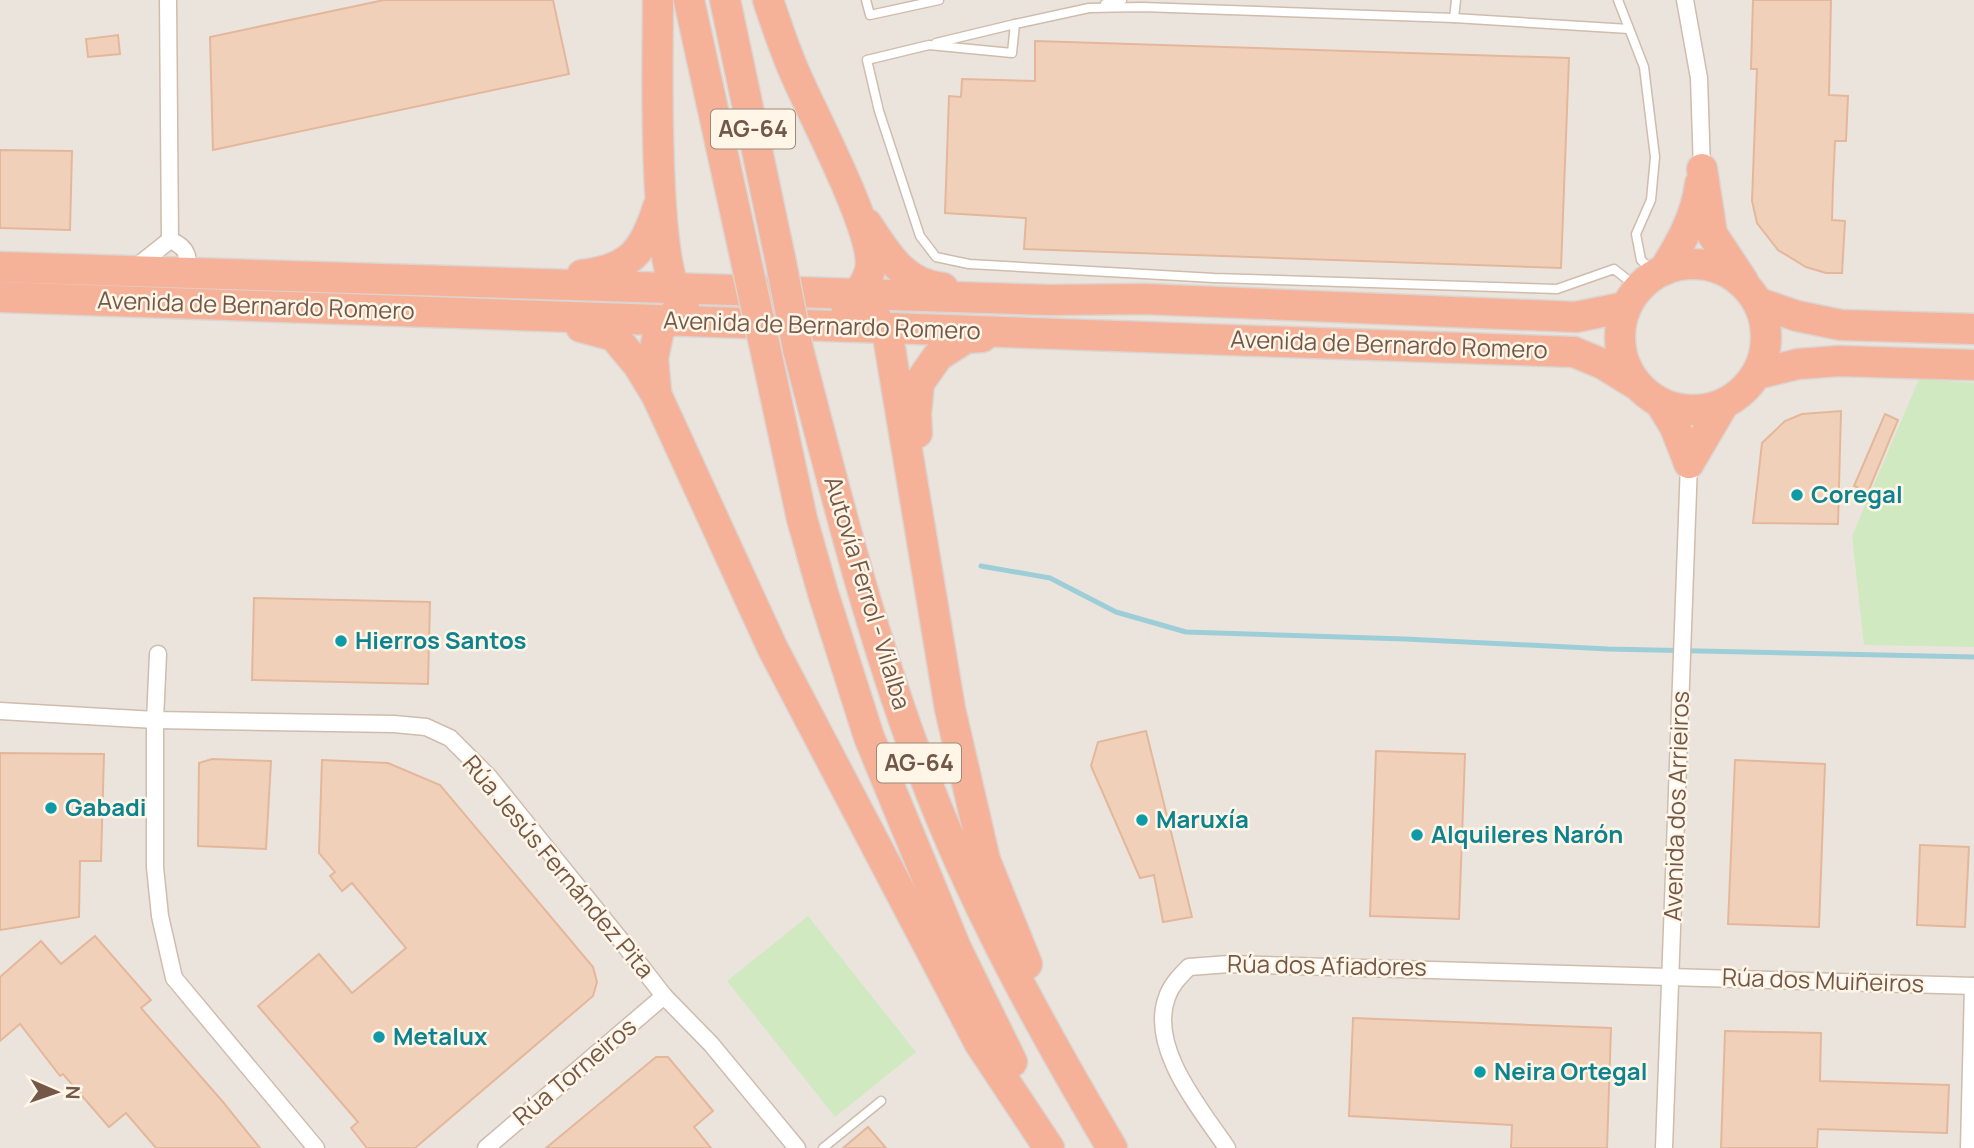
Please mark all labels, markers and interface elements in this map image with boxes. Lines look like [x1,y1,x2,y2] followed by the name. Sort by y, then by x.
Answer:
[711,110,795,148] road number: AG-64
[97,282,415,327] street label: Avenida de Bernardo Romero
[663,302,981,347] street label: Avenida de Bernardo Romero
[1230,321,1548,366] street label: Avenida de Bernardo Romero
[817,472,920,713] street label: Autovía Ferrol - Vilalba
[1811,477,1903,510] place label: Coregal
[1789,487,1805,503] marker: Coregal
[355,623,527,656] place label: Hierros Santos
[333,633,349,649] marker: Hierros Santos
[1655,690,1696,922] street label: Avenida dos Arrieiros
[877,744,961,782] road number: AG-64
[456,747,662,985] street label: Rúa Jesús Fernández Pita
[65,790,147,823] place label: Gabadi
[43,800,59,816] marker: Gabadi
[1156,802,1249,835] place label: Maruxía
[1134,812,1150,828] marker: Maruxía
[1431,817,1623,850] place label: Alquileres Narón
[1409,827,1425,843] marker: Alquileres Narón
[1227,946,1427,983] street label: Rúa dos Afiadores
[1721,959,1925,1000] street label: Rúa dos Muiñeiros
[505,1009,643,1132] street label: Rúa Torneiros
[393,1019,488,1052] place label: Metalux
[371,1029,387,1045] marker: Metalux
[1494,1054,1647,1087] place label: Neira Ortegal
[21,1057,91,1127] north arrow
[1472,1064,1488,1080] marker: Neira Ortegal
[60,1085,86,1100] text: N

